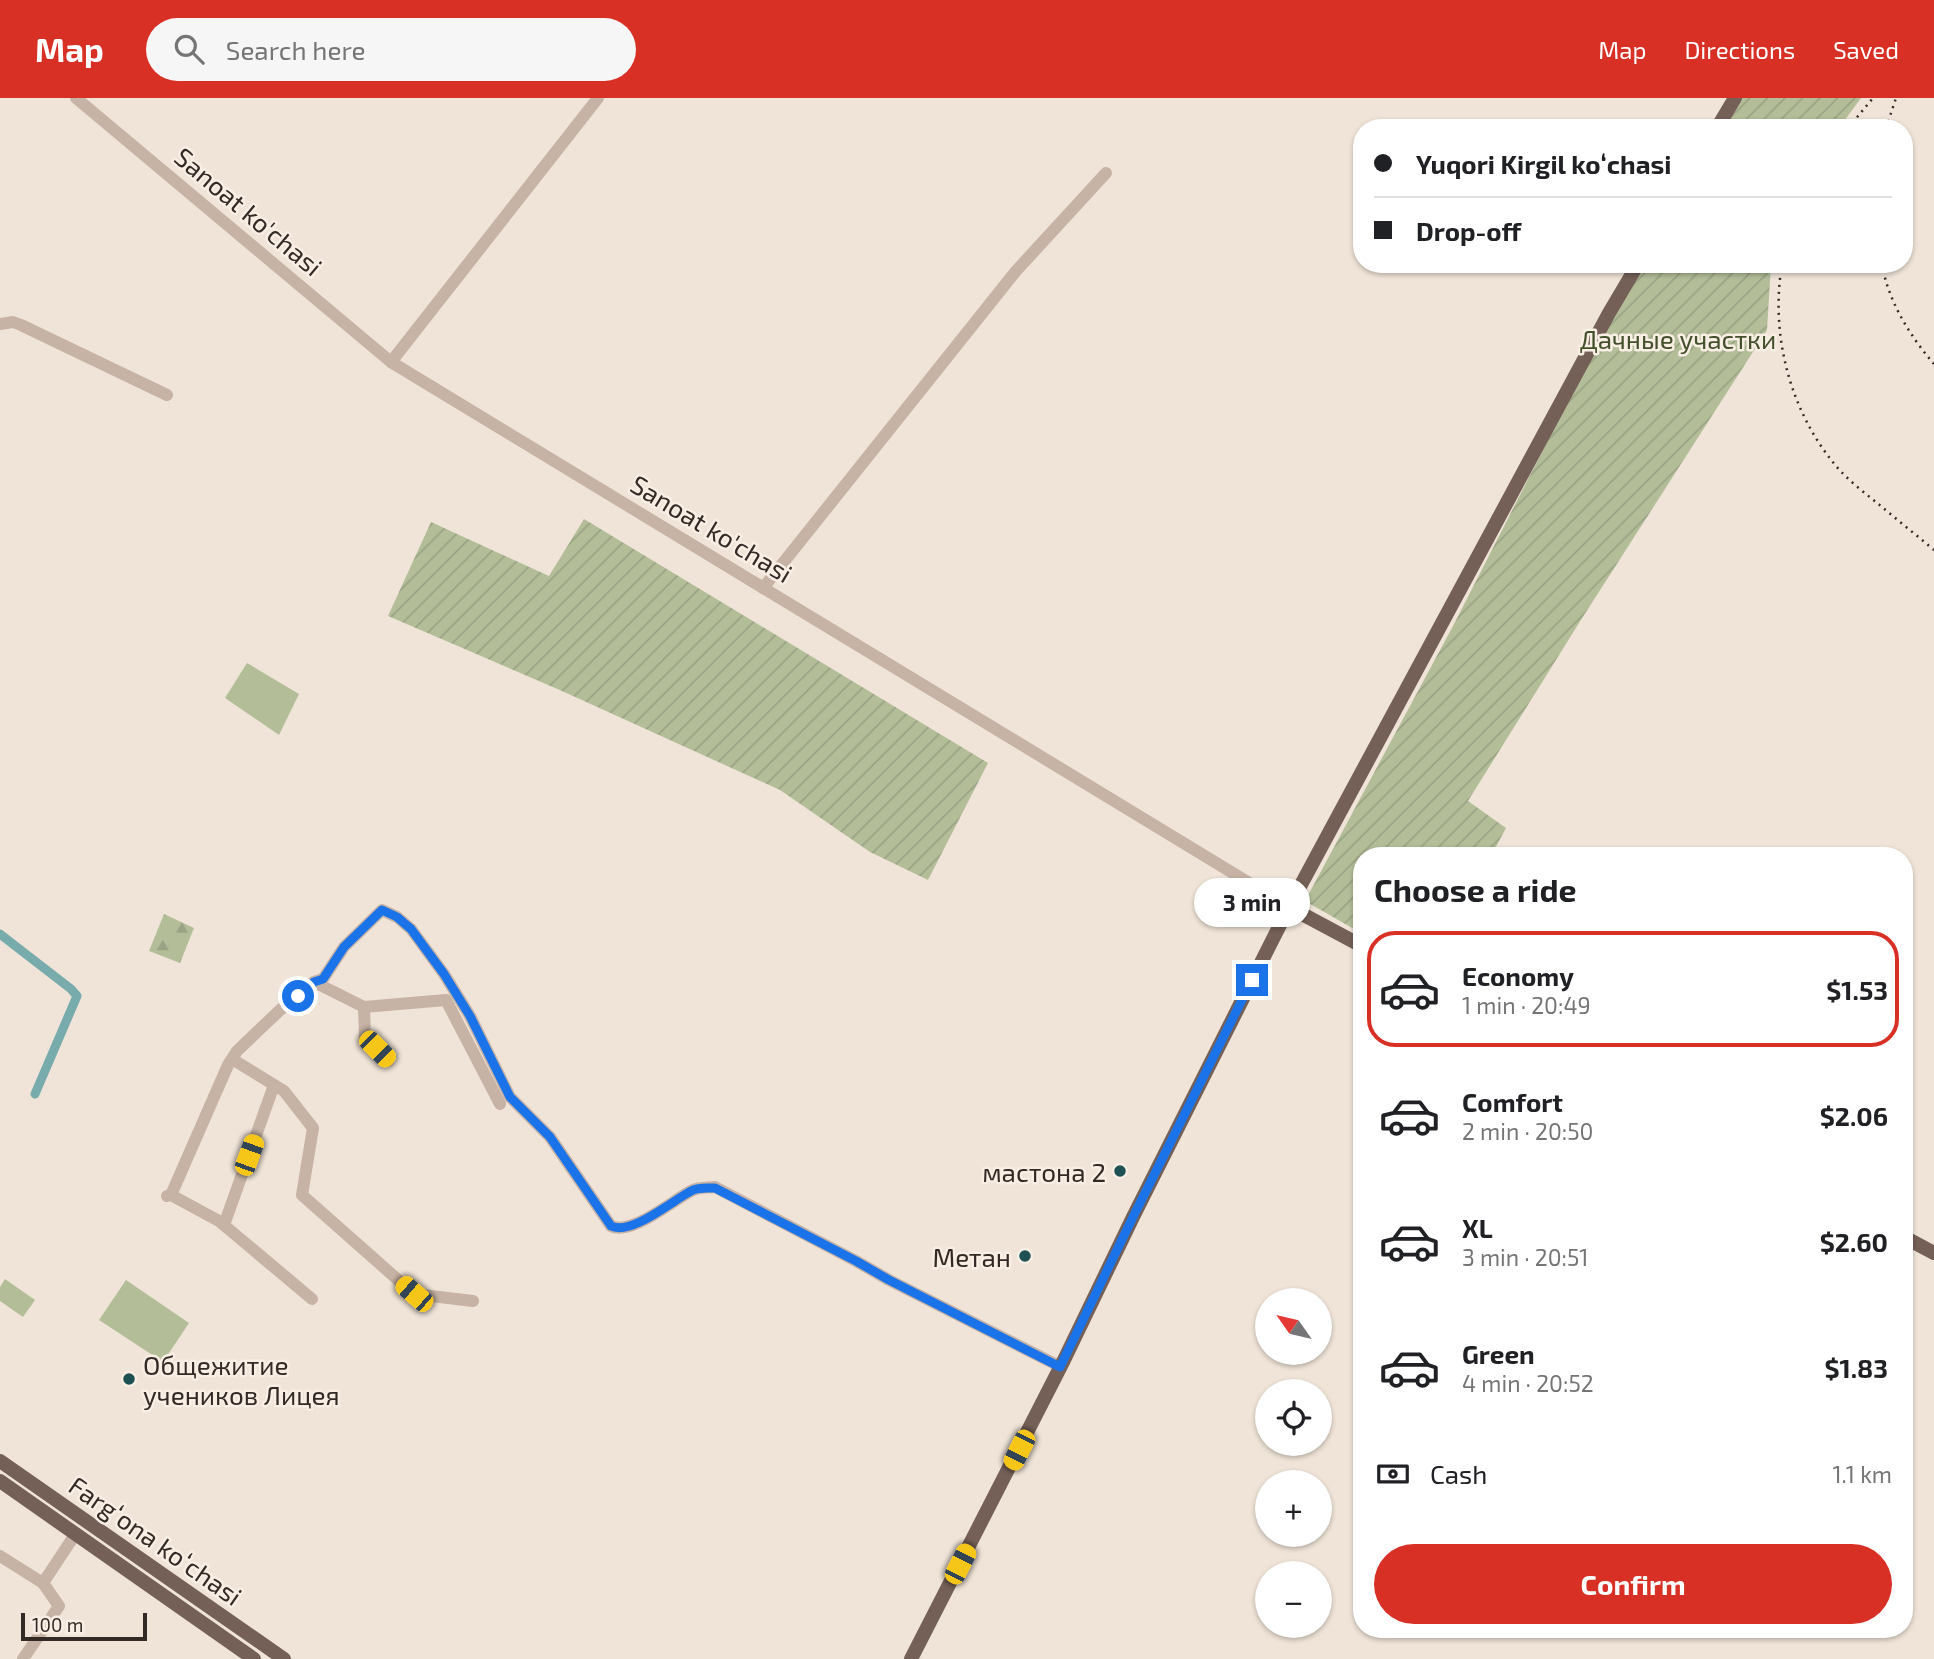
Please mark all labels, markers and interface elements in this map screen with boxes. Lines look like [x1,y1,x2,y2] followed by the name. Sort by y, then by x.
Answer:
[146,18,636,81] search box
[35,29,104,69] text: Map
[170,30,208,68] icon: search
[226,34,365,65] text: Search here
[1598,35,1646,64] text: Map
[1684,35,1795,64] text: Directions
[1833,35,1899,64] text: Saved
[169,140,329,282] street label: Sanoat ko'chasi
[1416,148,1671,179] text: Yuqori Kirgil koʻchasi
[1416,215,1521,246] text: Drop-off
[1580,323,1776,355] park label: Дачные участки
[626,468,798,588] street label: Sanoat ko'chasi
[1374,870,1577,908] text: Choose a ride
[1194,878,1310,928] callout: 3 min
[1223,888,1281,916] text: 3 min
[1378,958,1441,1021] icon: car
[1462,960,1574,991] text: Economy
[1236,964,1268,996] route end
[1826,974,1888,1005] text: $1.53
[282,980,314,1012] route start
[1462,991,1591,1019] text: 1 min · 20:49
[355,1027,400,1071] car
[1378,1084,1441,1147] icon: car
[1462,1086,1563,1117] text: Comfort
[1820,1100,1888,1131] text: $2.06
[1462,1117,1593,1145] text: 2 min · 20:50
[232,1132,267,1178] car
[982,1156,1106,1187] place label: мастона 2
[1112,1163,1128,1179] marker: мастона 2
[1378,1210,1441,1273] icon: car
[1462,1212,1493,1243] text: XL
[1820,1226,1888,1257] text: $2.60
[932,1241,1011,1272] place label: Метан
[1462,1243,1589,1271] text: 3 min · 20:51
[1017,1248,1033,1264] marker: Метан
[392,1272,437,1316] car
[1255,1288,1332,1365] north arrow
[1255,1288,1332,1638] map controls
[1378,1336,1441,1399] icon: car
[1462,1338,1535,1369] text: Green
[143,1349,340,1411] place label: Общежитие учеников Лицея
[1824,1352,1888,1383] text: $1.83
[1462,1369,1594,1397] text: 4 min · 20:52
[121,1371,137,1387] marker: Общежитие учеников Лицея
[1255,1379,1332,1456] button: locate
[1001,1427,1038,1473] car
[1374,1455,1412,1493] icon: cash
[1430,1458,1487,1489] text: Cash
[1832,1460,1892,1488] text: 1.1 km
[64,1469,248,1611] street label: Fargʻona koʻchasi
[1255,1470,1332,1547] button: +
[942,1541,979,1587] car
[1374,1544,1892,1624] button: Confirm
[1255,1561,1332,1638] button: −
[21,1610,147,1642] scale bar
[32,1613,83,1636] text: 100 m

